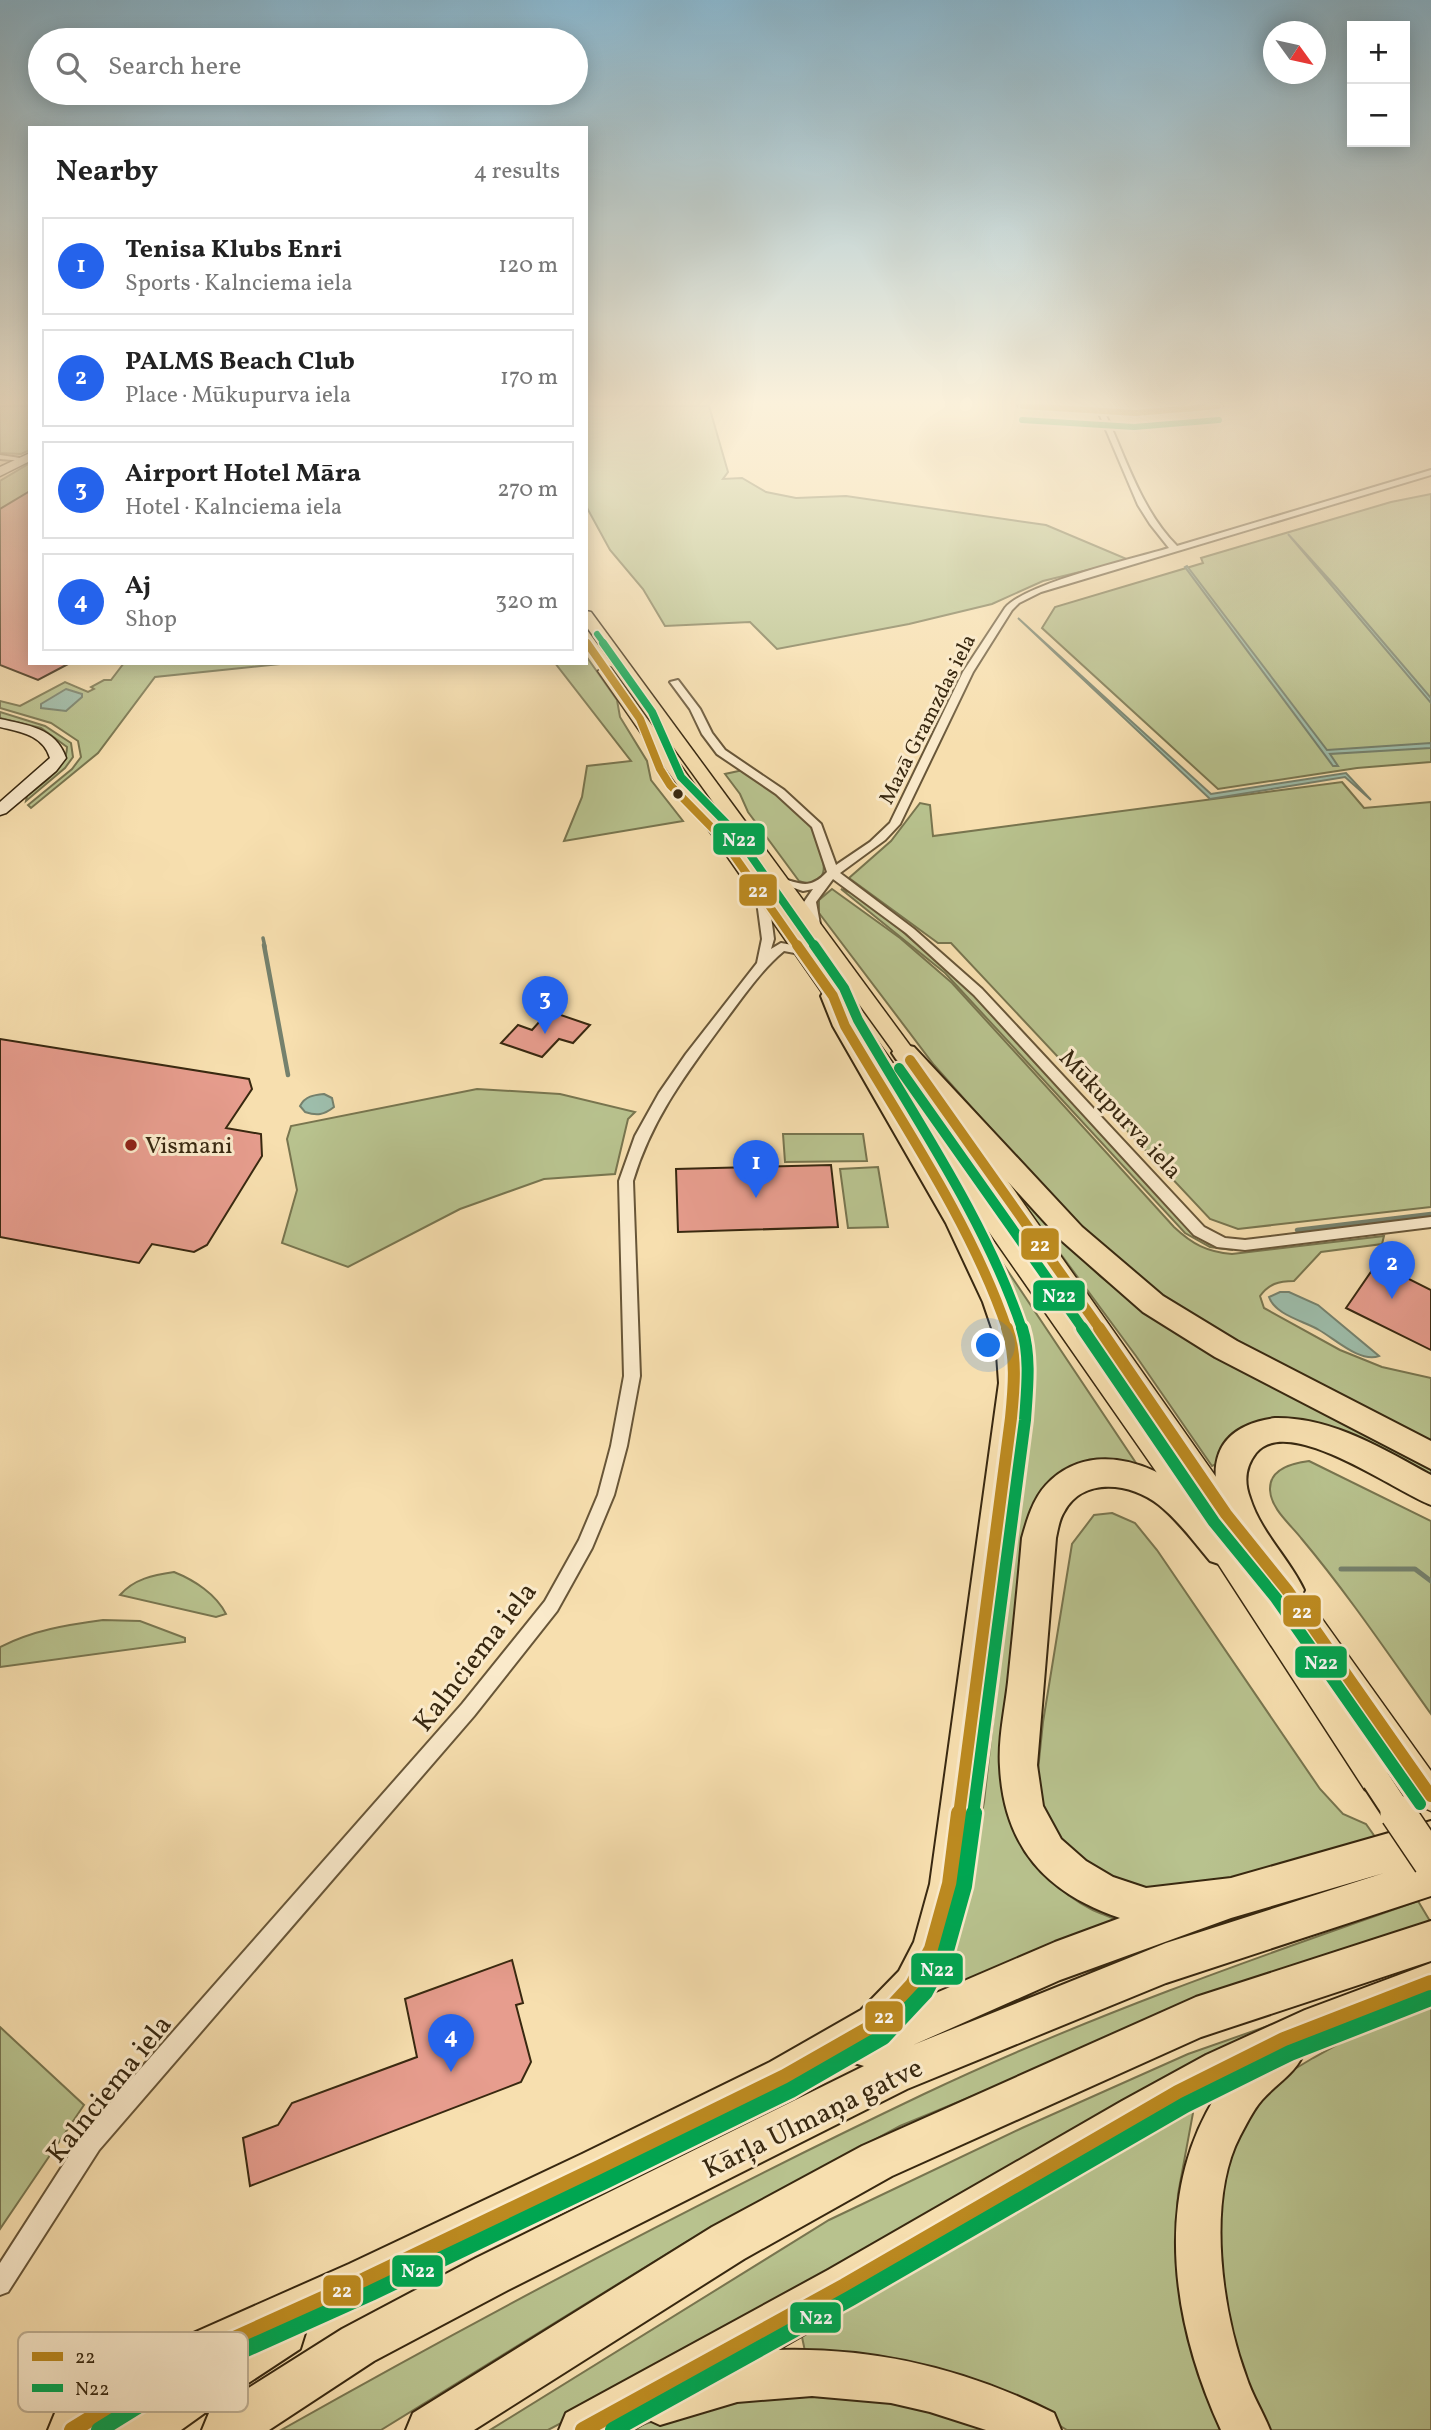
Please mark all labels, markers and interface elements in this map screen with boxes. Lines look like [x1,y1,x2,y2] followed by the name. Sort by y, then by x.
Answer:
[1263,21,1326,84] north arrow
[1347,21,1410,147] map controls
[1347,21,1410,84] button: +
[28,28,588,105] search box
[52,48,90,86] icon: search
[108,49,241,85] text: Search here
[1347,84,1410,147] button: −
[56,151,158,193] text: Nearby
[474,156,560,188] text: 4 results
[125,232,342,268] text: Tenisa Klubs Enri
[76,250,86,282] text: 1
[498,250,558,282] text: 120 m
[125,268,353,300] text: Sports · Kalnciema iela
[125,344,355,380] text: PALMS Beach Club
[75,362,87,394] text: 2
[500,362,558,394] text: 170 m
[125,380,351,412] text: Place · Mūkupurva iela
[125,456,361,492] text: Airport Hotel Māra
[75,474,87,506] text: 3
[497,474,558,506] text: 270 m
[125,492,342,524] text: Hotel · Kalnciema iela
[125,568,151,604] text: Aj
[74,586,88,618] text: 4
[495,586,558,618] text: 320 m
[125,604,177,636] text: Shop
[873,630,984,810] street label: Mazā Gramzdas iela
[671,787,685,801] unlabelled marker
[712,822,766,856] line badge: N22
[722,828,756,854] text: N22
[738,873,778,907] line badge: 22
[748,879,768,905] text: 22
[522,976,568,1034] pin: 3
[1050,1043,1189,1188] street label: Mūkupurva iela
[145,1130,233,1164] place label: Vismani
[123,1137,139,1153] marker: Vismani
[733,1140,779,1198] pin: 1
[1020,1227,1060,1261] line badge: 22
[1030,1233,1050,1259] text: 22
[1369,1241,1415,1299] pin: 2
[1032,1279,1086,1312] line badge: N22
[1042,1284,1076,1310] text: N22
[971,1328,1005,1362] your location
[405,1574,547,1741] street label: Kalnciema iela
[1282,1594,1322,1628] line badge: 22
[1292,1600,1312,1626] text: 22
[1294,1645,1348,1679] line badge: N22
[1304,1651,1338,1677] text: N22
[910,1952,964,1986] line badge: N22
[920,1958,954,1984] text: N22
[864,2000,904,2033] line badge: 22
[874,2005,894,2031] text: 22
[38,2007,182,2172] street label: Kalnciema iela
[428,2014,474,2072] pin: 4
[697,2049,930,2189] street label: Kārļa Ulmaņa gatve
[391,2254,444,2288] line badge: N22
[401,2259,435,2285] text: N22
[322,2274,362,2307] line badge: 22
[332,2279,352,2305] text: 22
[789,2301,842,2334] line badge: N22
[799,2306,833,2332] text: N22
[18,2332,248,2412] legend
[75,2345,95,2371] text: 22
[75,2377,110,2403] text: N22

